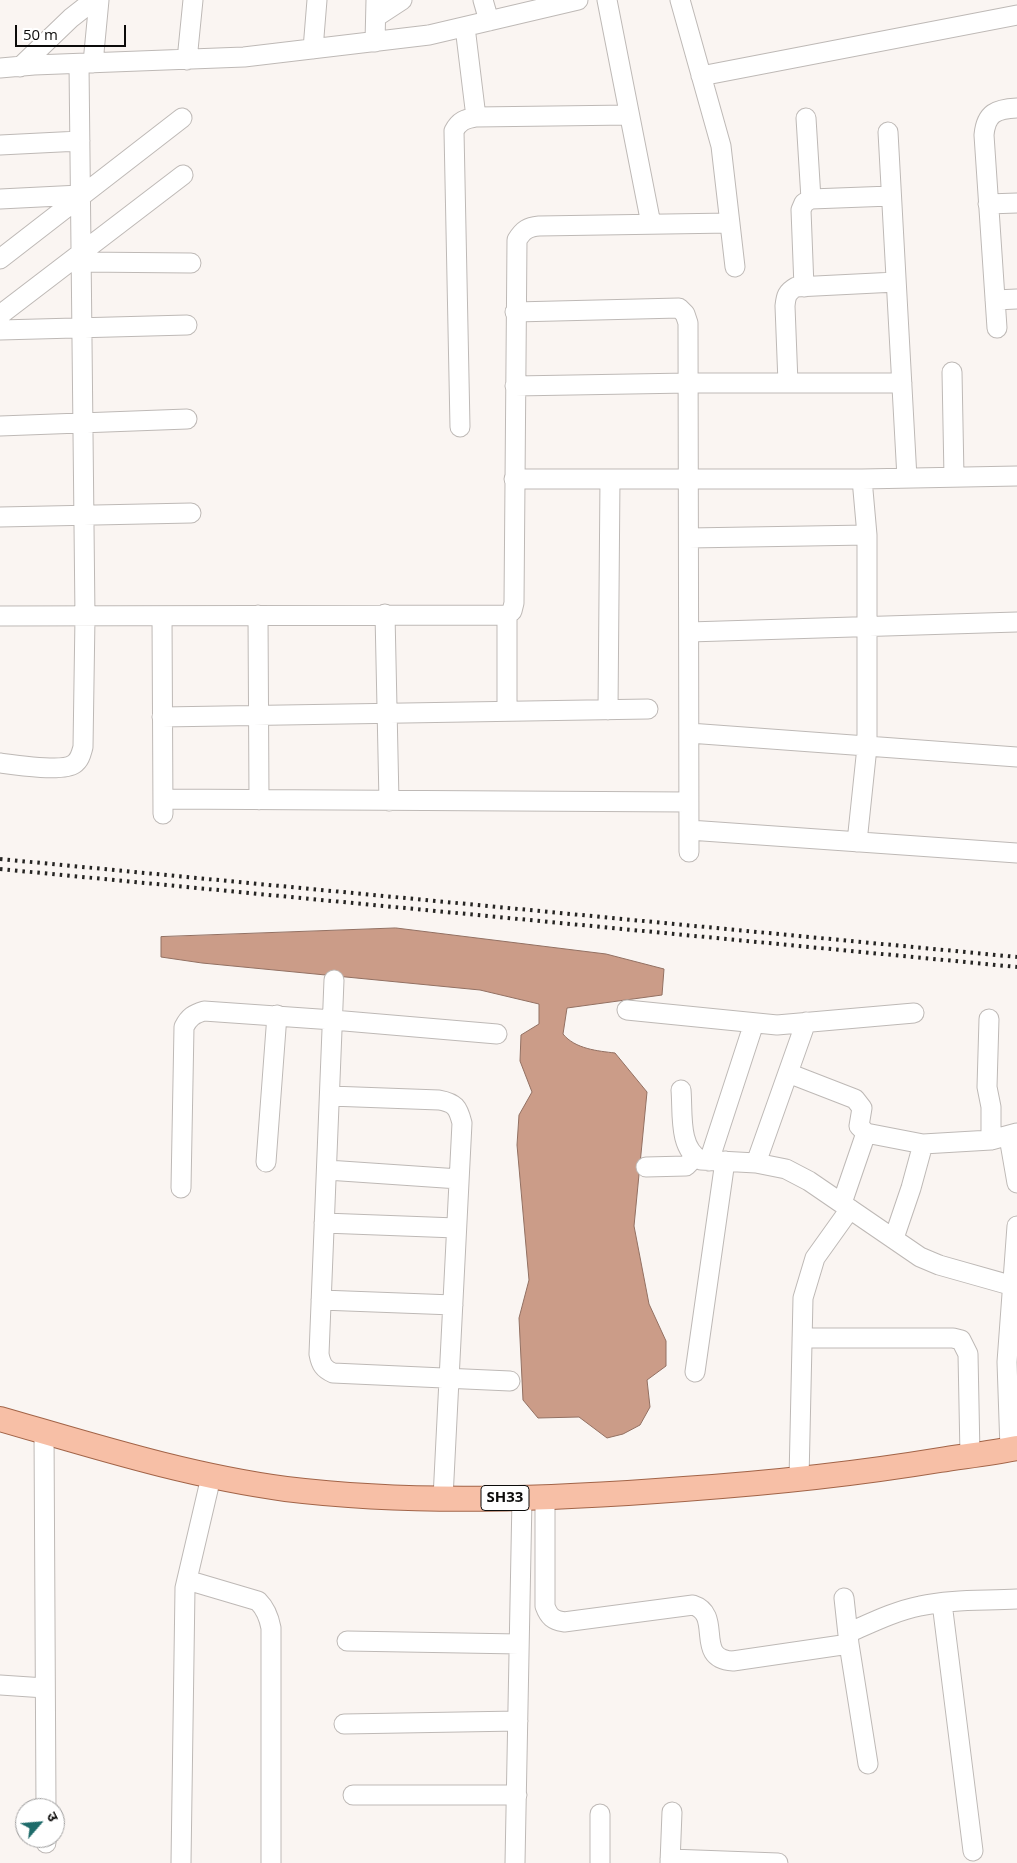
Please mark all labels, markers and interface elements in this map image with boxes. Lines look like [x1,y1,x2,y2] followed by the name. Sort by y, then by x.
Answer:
[18,15,129,47] scale bar
[23,24,58,44] text: 50 m
[481,1486,529,1510] road number: SH33
[15,1798,65,1848] north arrow
[43,1808,63,1824] text: उ

